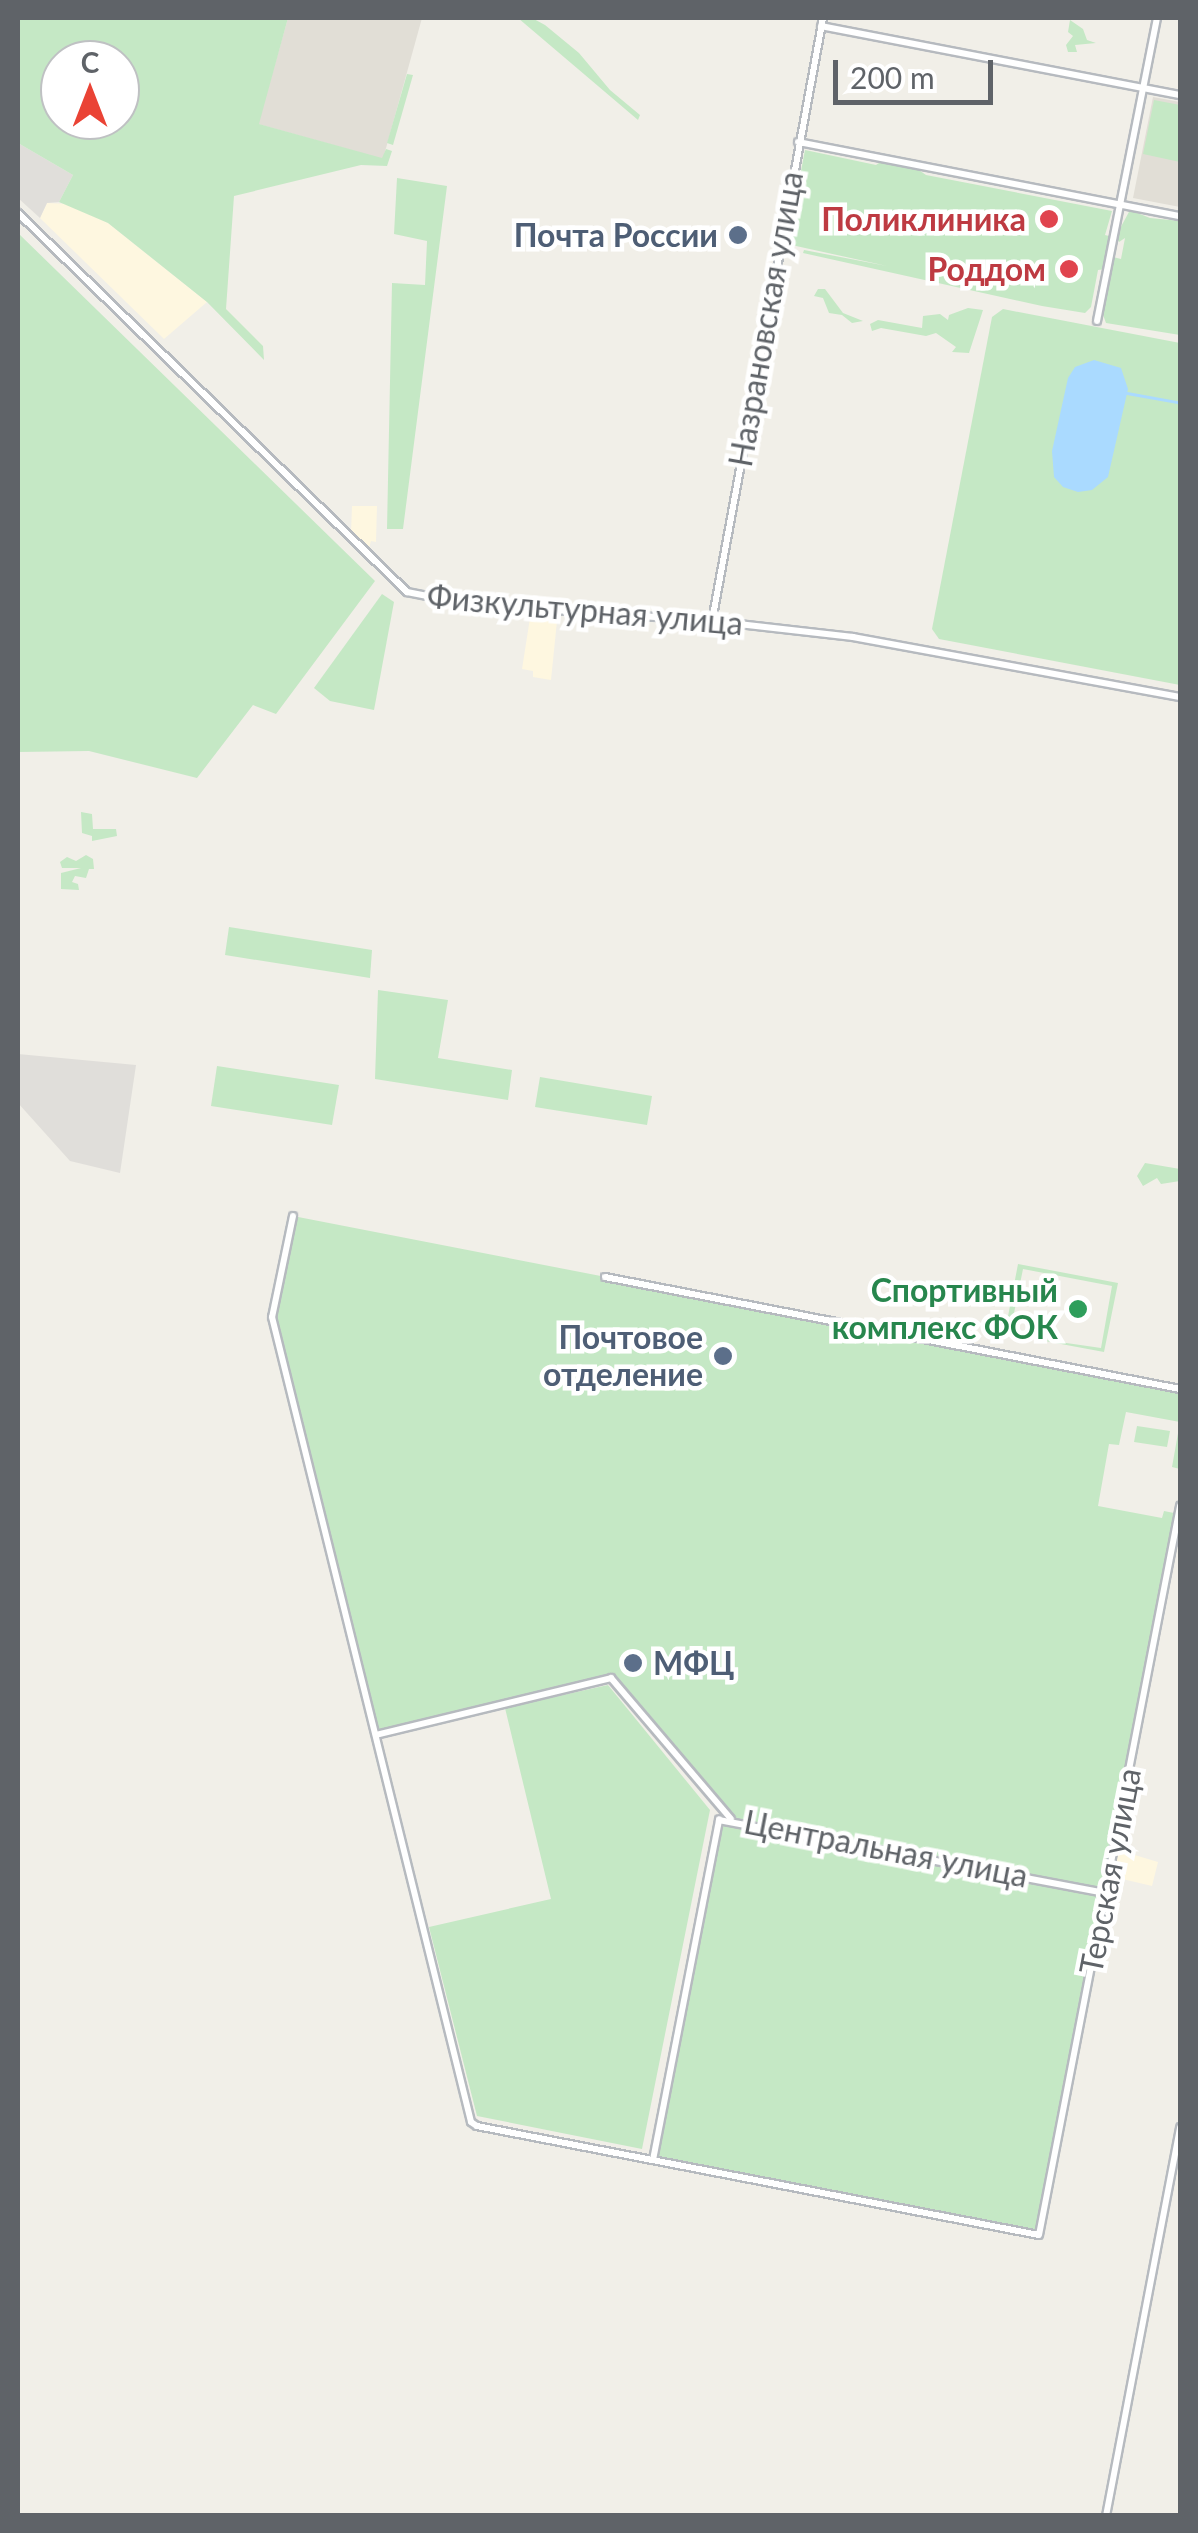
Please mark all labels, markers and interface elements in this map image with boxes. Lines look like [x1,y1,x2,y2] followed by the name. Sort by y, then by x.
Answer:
[40,40,140,140] north arrow
[838,40,998,102] scale bar
[81,45,99,79] text: С
[850,59,935,95] text: 200 m
[721,168,811,470] street label: Назрановская улица
[821,200,1026,238] place label: Поликлиника
[1036,206,1062,232] marker: Поликлиника
[514,216,718,254] place label: Почта России
[727,224,749,246] marker: Почта России
[927,250,1046,288] place label: Роддом
[1056,256,1082,282] marker: Роддом
[425,577,745,643] street label: Физкультурная улица
[832,1272,1058,1347] place label: Спортивный комплекс ФОК
[1067,1298,1089,1320] marker: Спортивный комплекс ФОК
[543,1319,703,1394] place label: Почтовое отделение
[712,1345,734,1367] marker: Почтовое отделение
[653,1644,734,1682] place label: МФЦ
[622,1652,644,1674] marker: МФЦ
[1071,1765,1149,1977] street label: Терская улица
[741,1803,1031,1895] street label: Центральная улица

